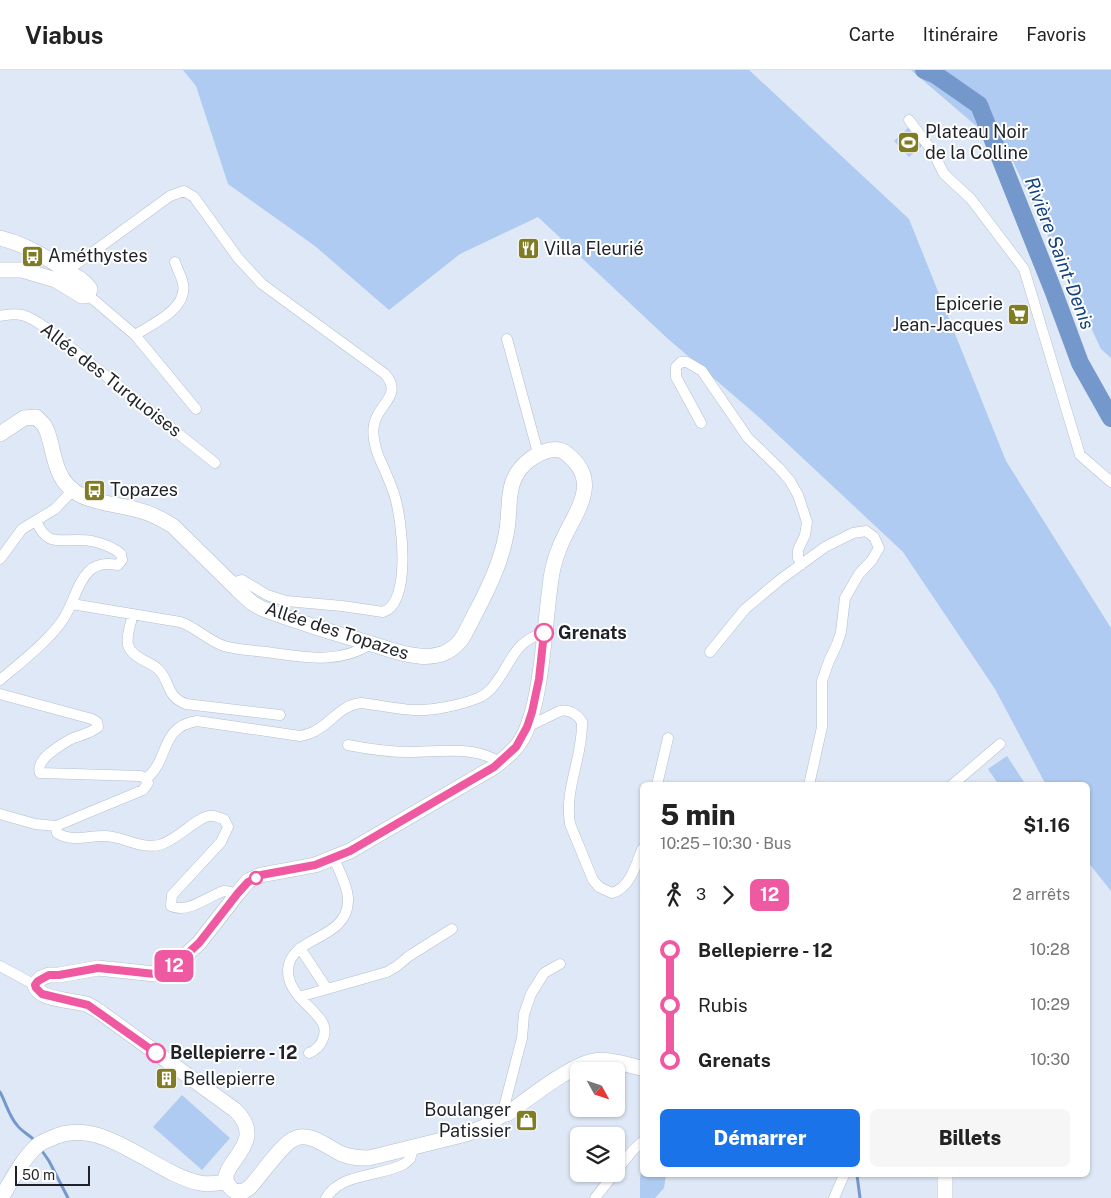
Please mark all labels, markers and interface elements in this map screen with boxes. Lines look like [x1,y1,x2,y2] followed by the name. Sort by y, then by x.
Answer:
[25,21,103,49] text: Viabus
[849,24,895,45] text: Carte
[923,24,998,45] text: Itinéraire
[1026,24,1086,45] text: Favoris
[925,121,1028,163] place label: Plateau Noir de la Colline
[897,130,921,154] sports icon: Plateau Noir de la Colline
[1021,174,1099,332] water label: Rivière Saint-Denis
[516,237,540,261] restaurant icon: Villa Fleurié
[544,238,644,259] place label: Villa Fleurié
[20,244,44,268] bus stop icon: Améthystes
[48,245,148,266] place label: Améthystes
[892,293,1003,335] place label: Epicerie Jean-Jacques
[1007,302,1031,326] supermarket icon: Epicerie Jean-Jacques
[37,318,186,441] street label: Allée des Turquoises
[82,478,106,502] bus stop icon: Topazes
[110,479,178,500] place label: Topazes
[263,597,412,664] street label: Allée des Topazes
[558,622,627,643] place label: Grenats
[534,623,554,643] marker: Grenats
[660,798,735,831] text: 5 min
[1023,814,1070,836] text: $1.16
[660,834,791,853] text: 10:25 – 10:30 · Bus
[249,871,263,885] unlabelled marker
[660,881,688,909] icon: walk
[714,881,742,909] icon: forward
[760,884,779,905] text: 12
[696,885,706,904] text: 3
[1012,885,1070,904] text: 2 arrêts
[698,939,833,961] text: Bellepierre - 12
[1030,940,1070,959] text: 10:28
[152,950,196,982] line badge: 12
[164,955,184,976] text: 12
[698,994,748,1016] text: Rubis
[1030,995,1070,1014] text: 10:29
[170,1042,297,1063] place label: Bellepierre - 12
[146,1043,166,1063] marker: Bellepierre - 12
[698,1049,771,1071] text: Grenats
[1030,1050,1070,1069] text: 10:30
[570,1062,625,1118] north arrow
[570,1062,625,1182] map controls
[155,1067,179,1091] building icon: Bellepierre
[183,1068,275,1089] place label: Bellepierre
[424,1099,511,1141] place label: Boulanger Patissier
[515,1108,539,1132] shop icon: Boulanger Patissier
[660,1109,860,1167] button: Démarrer
[870,1109,1070,1167] button: Billets
[570,1127,625,1182] button: layers
[15,1163,90,1186] scale bar
[22,1167,55,1183] text: 50 m

